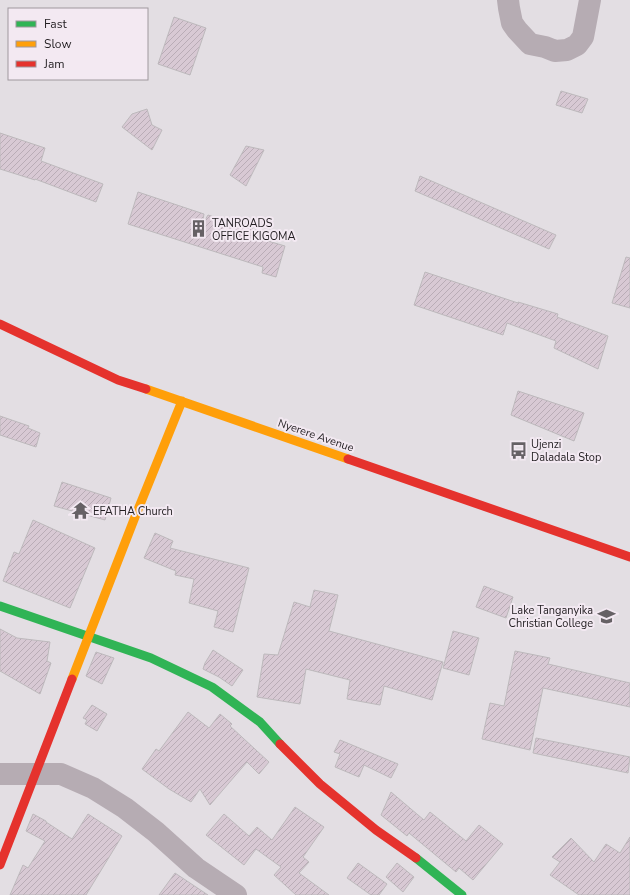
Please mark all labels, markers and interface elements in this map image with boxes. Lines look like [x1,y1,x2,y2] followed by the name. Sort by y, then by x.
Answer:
[8,8,148,80] legend
[44,16,67,32] text: Fast
[44,36,72,52] text: Slow
[43,56,65,72] text: Jam
[212,216,296,244] place label: TANROADS OFFICE KIGOMA
[189,219,209,239] building icon: TANROADS OFFICE KIGOMA
[276,415,356,456] street label: Nyerere Avenue
[531,437,601,465] place label: Ujenzi Daladala Stop
[508,440,528,460] bus stop icon: Ujenzi Daladala Stop
[70,501,90,521] temple icon: EFATHA Church
[93,504,173,519] place label: EFATHA Church
[509,603,593,631] place label: Lake Tanganyika Christian College
[596,606,616,626] school or university icon: Lake Tanganyika Christian College

